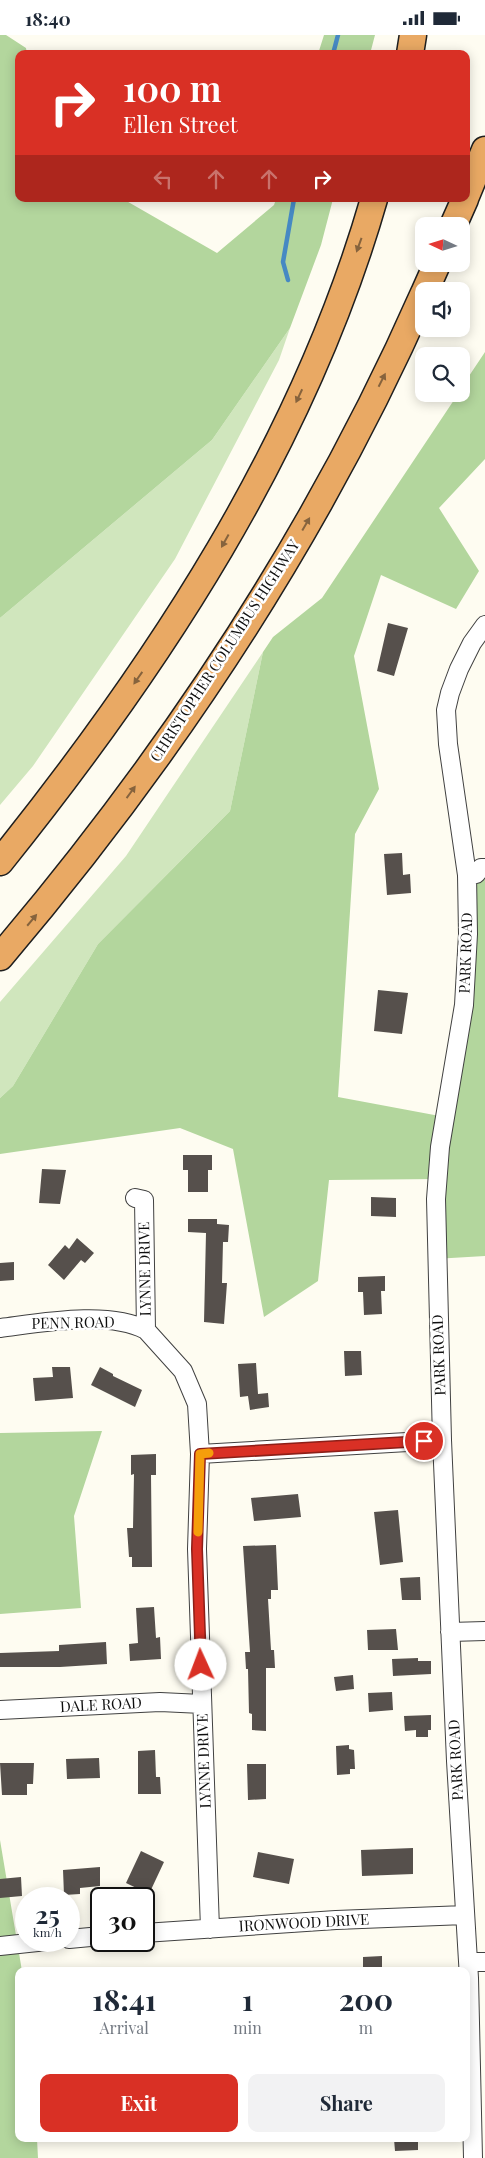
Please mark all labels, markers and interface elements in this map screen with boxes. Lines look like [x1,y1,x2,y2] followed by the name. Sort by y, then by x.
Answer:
[25,5,71,31] text: 18:40
[123,64,221,111] text: 100 m
[40,70,105,135] icon: right
[123,109,238,139] text: Ellen Street
[149,165,177,193] icon: left
[202,165,230,193] icon: ahead
[255,165,283,193] icon: ahead
[308,165,336,193] icon: right
[415,217,470,273] north arrow
[415,217,470,402] map controls
[355,238,363,253] one-way arrow
[415,282,470,337] button: sound
[415,347,470,402] button: search
[378,373,386,387] one-way arrow
[295,389,303,403] one-way arrow
[302,517,311,530] one-way arrow
[221,533,229,548] one-way arrow
[145,536,304,765] street label: CHRISTOPHER COLUMBUS HIGHWAY
[133,671,143,685] one-way arrow
[126,785,136,798] one-way arrow
[454,912,476,994] street label: PARK ROAD
[26,913,37,926] one-way arrow
[133,1221,155,1317] street label: LYNNE DRIVE
[31,1311,115,1333] street label: PENN ROAD
[427,1314,449,1396] street label: PARK ROAD
[403,1420,445,1462] pin
[410,1427,438,1455] icon: arrive
[174,1638,226,1690] position arrow
[59,1692,143,1716] street label: DALE ROAD
[191,1713,215,1809] street label: LYNNE DRIVE
[443,1719,467,1801] street label: PARK ROAD
[90,1887,155,1952] speed limit sign: 30
[35,1897,60,1930] text: 25
[238,1909,370,1935] street label: IRONWOOD DRIVE
[33,1924,62,1940] text: km/h
[92,1979,156,2019] text: 18:41
[242,1979,253,2019] text: 1
[339,1979,393,2019] text: 200
[99,2017,149,2038] text: Arrival
[233,2017,262,2038] text: min
[359,2017,373,2038] text: m
[40,2074,238,2132] button: Exit
[248,2074,445,2132] button: Share

